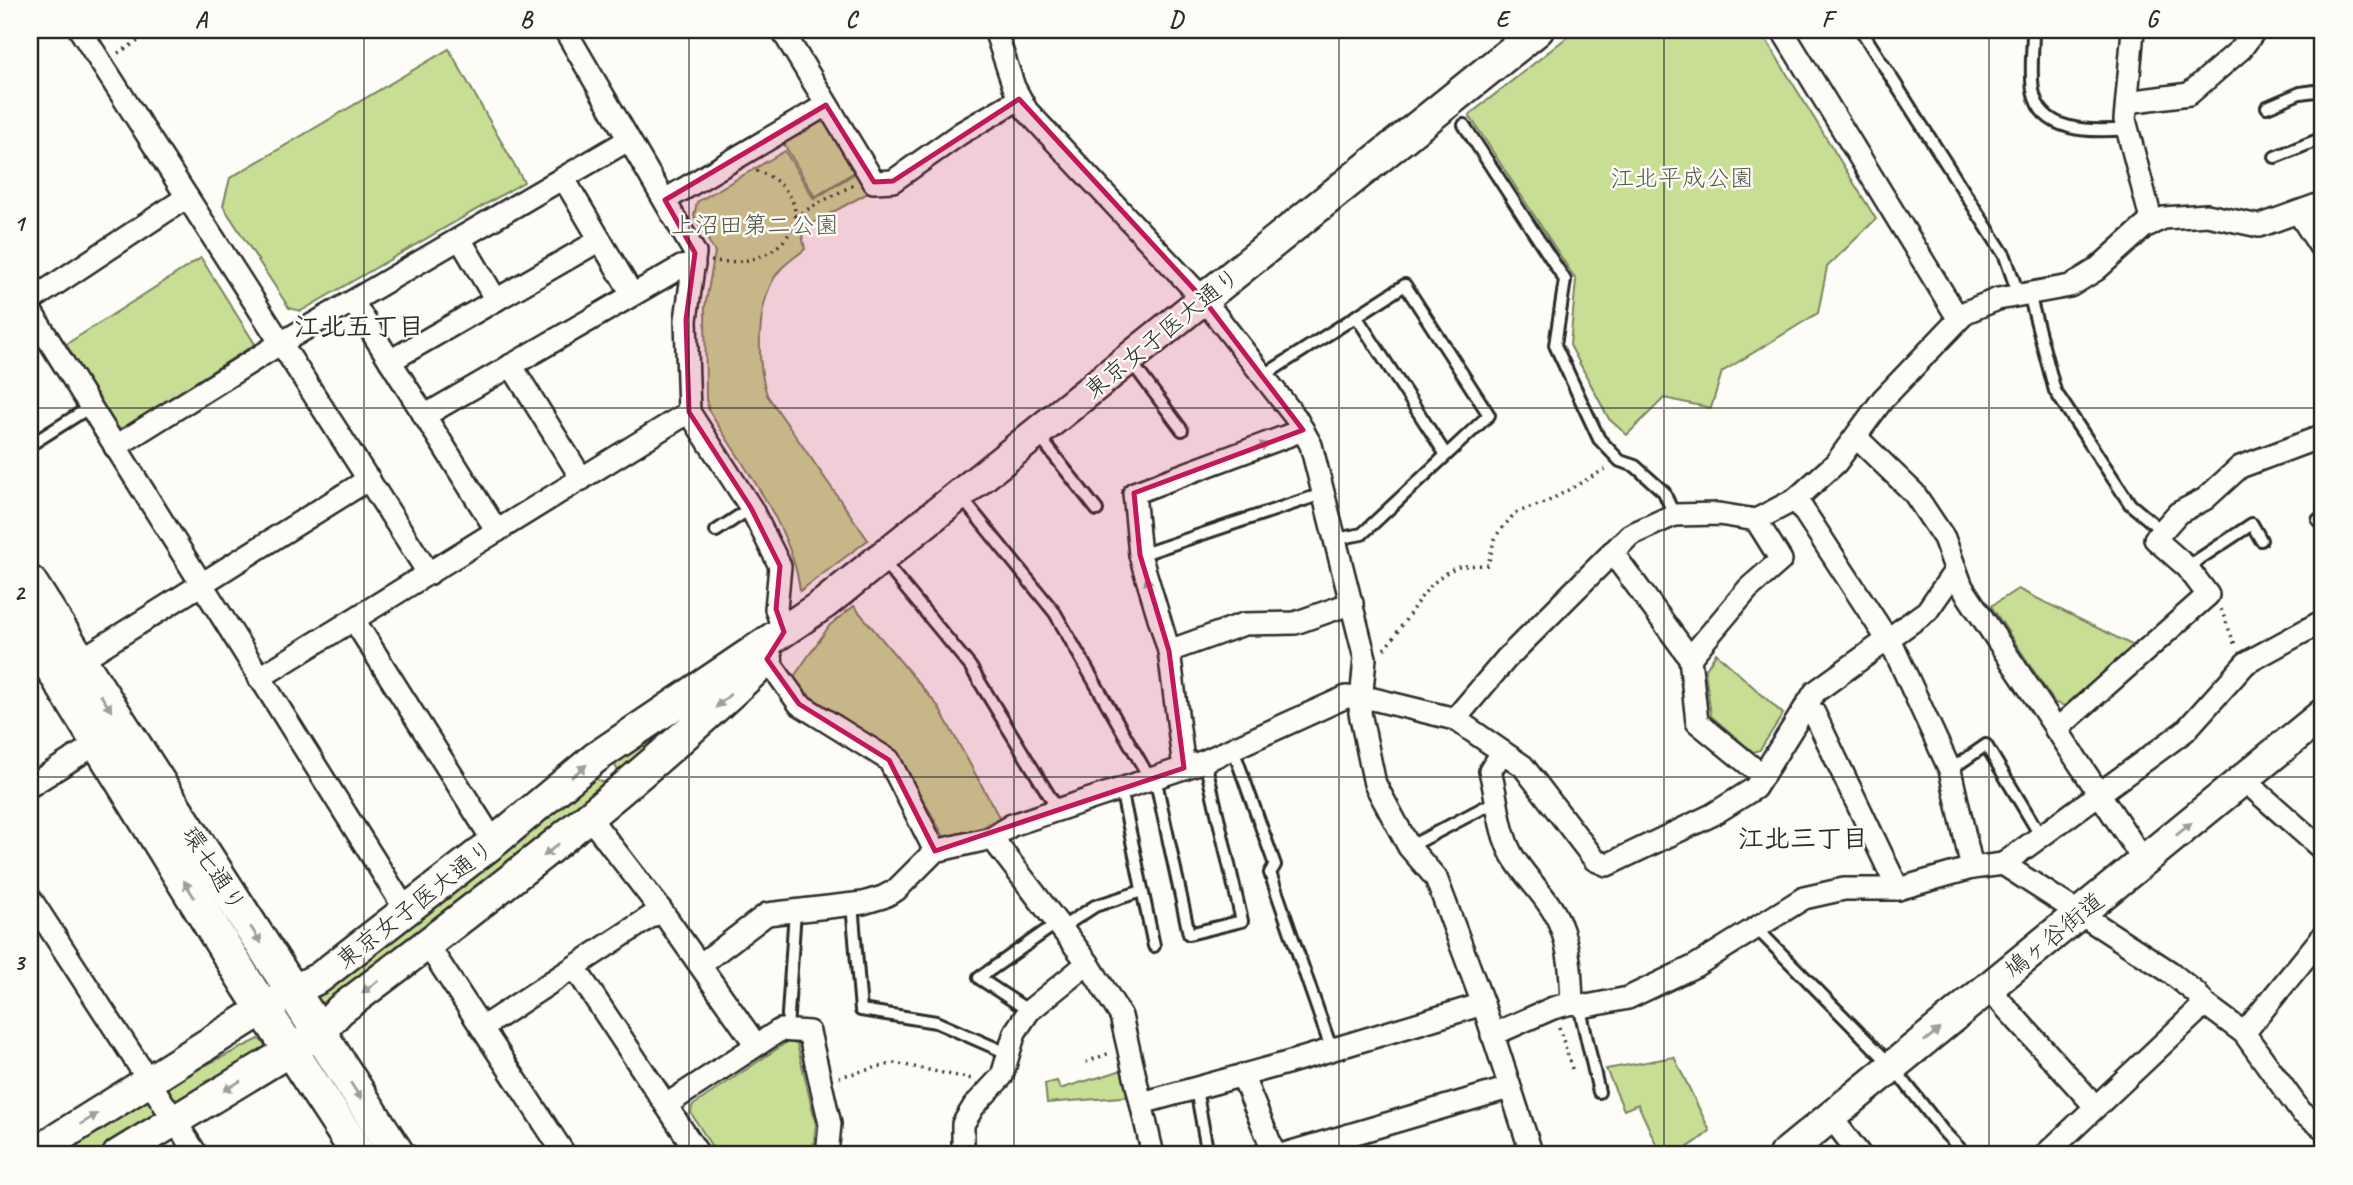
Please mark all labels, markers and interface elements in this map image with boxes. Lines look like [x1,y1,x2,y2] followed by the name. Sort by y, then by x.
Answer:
[195,5,209,34] text: A
[520,5,534,34] text: B
[846,5,860,34] text: C
[1169,5,1185,34] text: D
[1496,5,1512,34] text: E
[1822,5,1838,34] text: F
[2146,5,2161,34] text: G
[1610,163,1754,193] park label: 江北平成公園
[14,209,27,238] text: 1
[671,210,839,240] park label: 上沼田第二公園
[1078,261,1246,405] street label: 東京女子医大通り
[294,310,424,343] district label: 江北五丁目
[1248,441,1269,452] one-way arrow
[1144,575,1154,596] one-way arrow
[14,578,27,607] text: 2
[715,692,732,708] one-way arrow
[100,693,113,712] one-way arrow
[571,764,588,779] one-way arrow
[175,821,253,917] street label: 環七通り
[2174,821,2192,836] one-way arrow
[1738,822,1868,855] district label: 江北三丁目
[330,833,500,975] street label: 東京女子医大通り
[542,842,560,858] one-way arrow
[183,880,196,899] one-way arrow
[1998,886,2110,984] street label: 鳩ヶ谷街道
[249,926,263,944] one-way arrow
[14,948,27,977] text: 3
[361,980,379,994] one-way arrow
[1922,1027,1940,1042] one-way arrow
[223,1079,242,1092] one-way arrow
[350,1081,363,1100] one-way arrow
[80,1113,99,1126] one-way arrow

